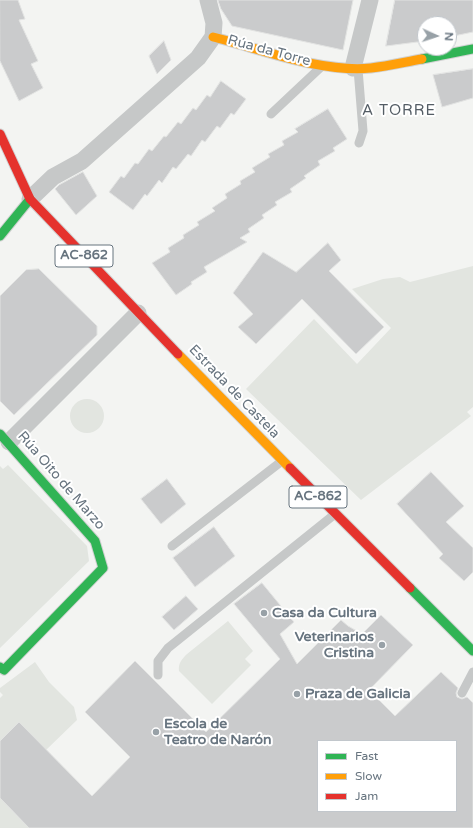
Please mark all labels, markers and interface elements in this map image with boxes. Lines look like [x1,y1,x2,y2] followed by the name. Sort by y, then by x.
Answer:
[417,16,457,56] north arrow
[226,32,312,70] street label: Rúa da Torre
[442,32,455,41] text: N
[362,102,436,120] district label: A TORRE
[55,245,113,267] road number: AC-862
[185,342,283,442] street label: Estrada de Castela
[14,428,108,534] street label: Rúa Oito de Marzo
[289,486,347,508] road number: AC-862
[272,605,377,621] place label: Casa da Cultura
[259,608,269,618] marker: Casa da Cultura
[295,629,374,662] place label: Veterinarios Cristina
[377,640,387,650] marker: Veterinarios Cristina
[305,686,411,702] place label: Praza de Galicia
[292,689,302,699] marker: Praza de Galicia
[164,716,272,748] place label: Escola de Teatro de Narón
[151,727,161,737] marker: Escola de Teatro de Narón
[317,740,457,812] legend
[355,749,378,763] text: Fast
[355,769,382,783] text: Slow
[355,789,378,803] text: Jam

